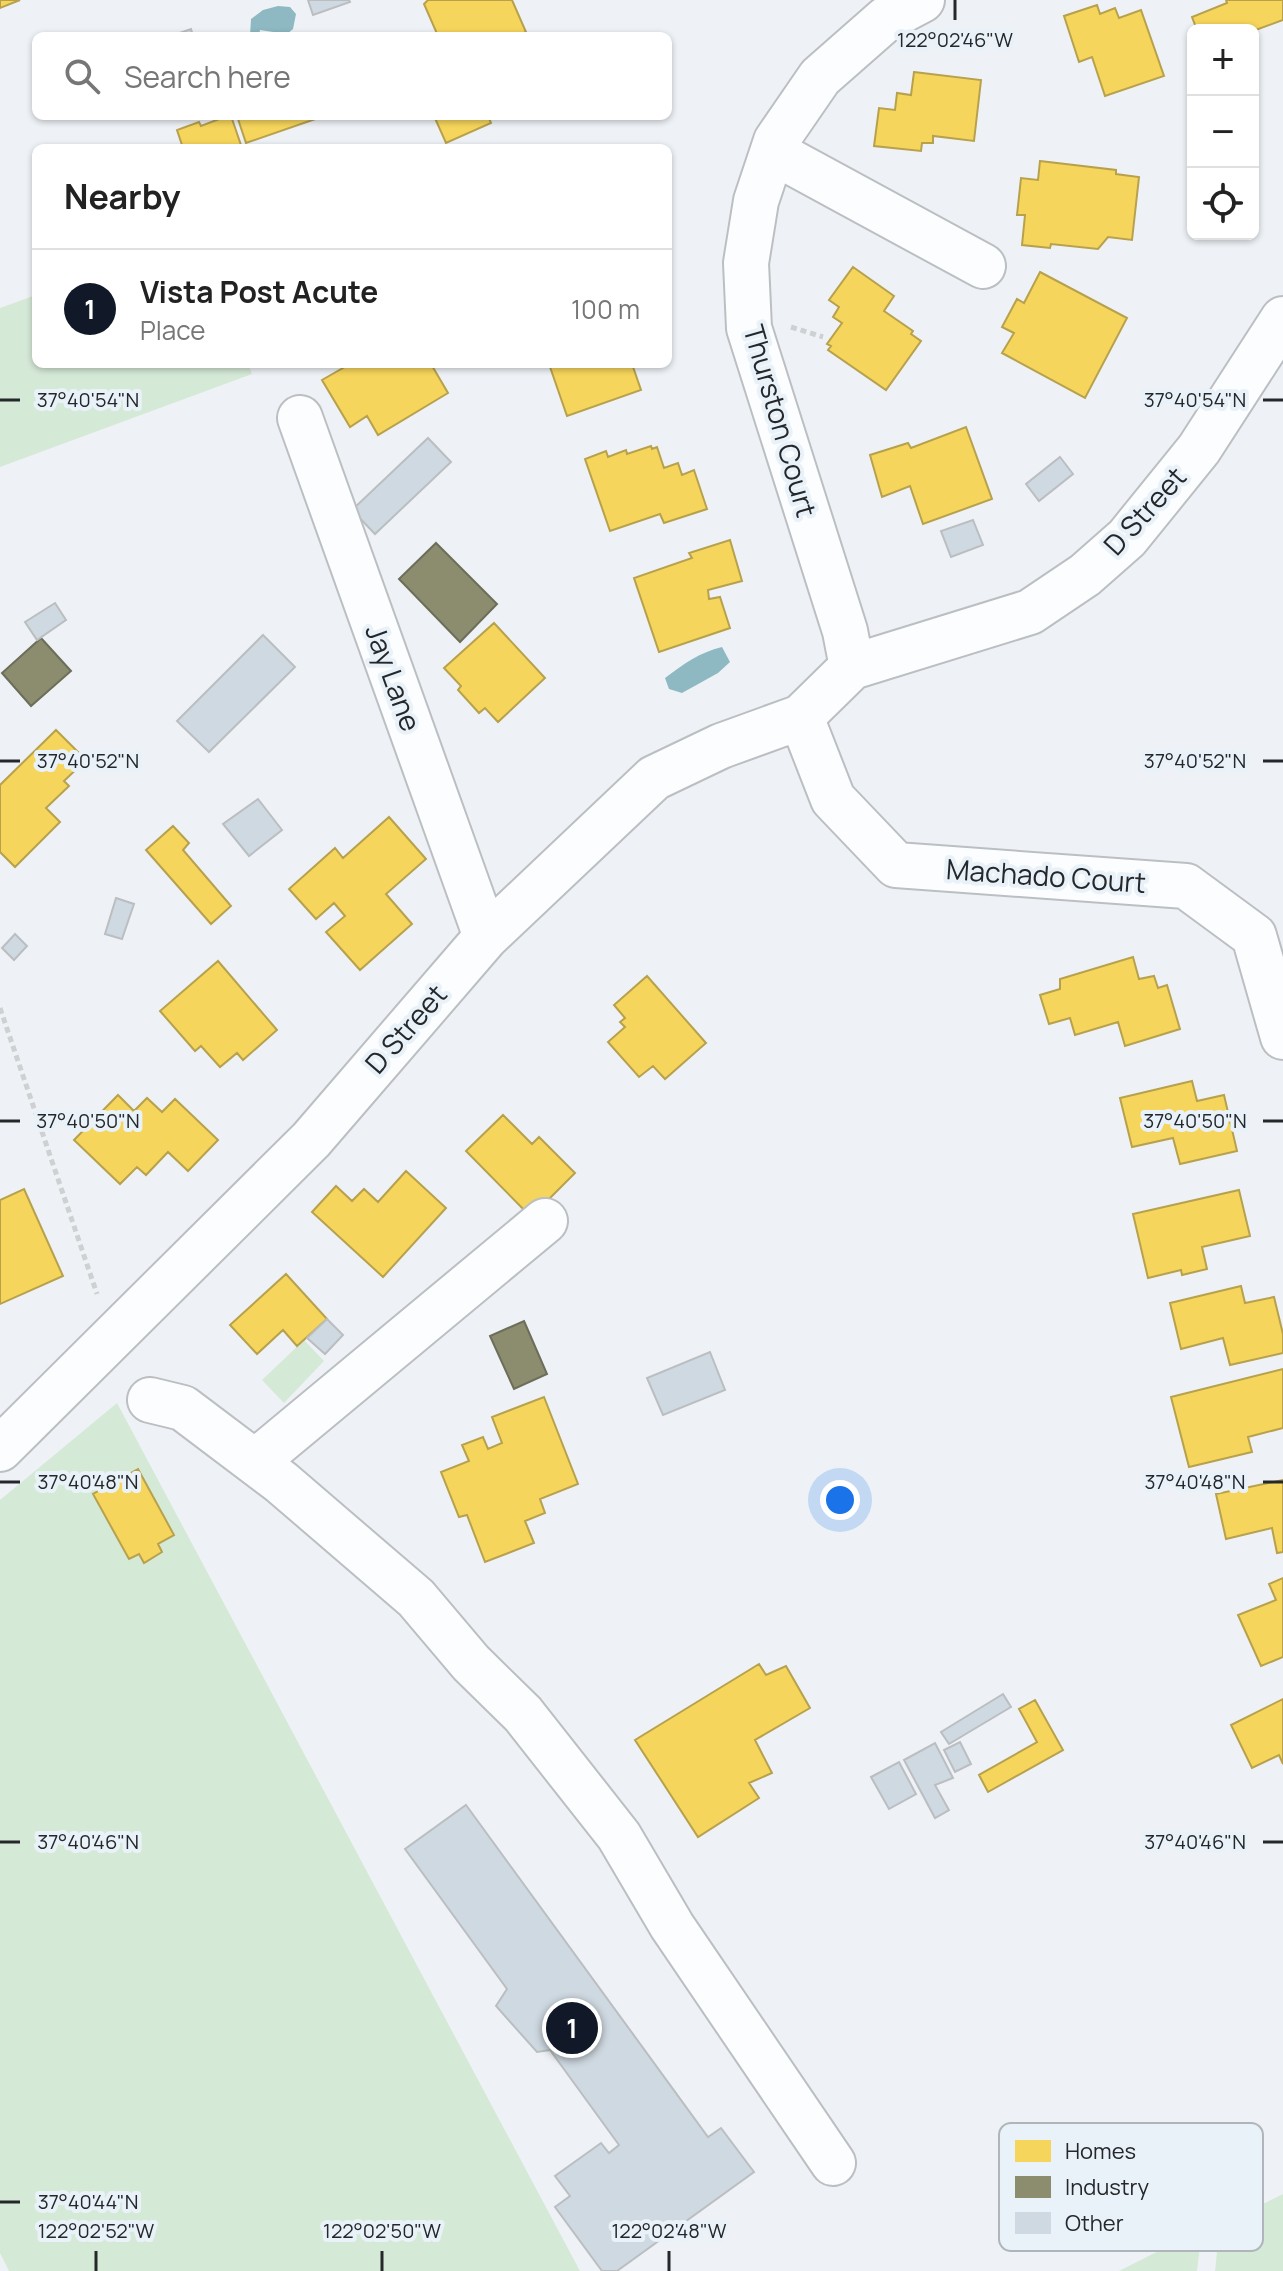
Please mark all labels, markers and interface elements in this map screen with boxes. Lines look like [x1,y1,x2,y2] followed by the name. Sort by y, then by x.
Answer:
[1187,24,1259,240] map controls
[1187,24,1259,96] button: +
[897,26,1013,53] text: 122°02'46"W
[32,32,672,120] search box
[60,54,104,98] icon: search
[124,56,291,97] text: Search here
[1187,96,1259,168] button: −
[1187,168,1259,240] button: locate
[64,173,180,219] text: Nearby
[140,271,378,312] text: Vista Post Acute
[84,291,96,327] text: 1
[571,291,640,327] text: 100 m
[140,312,205,348] text: Place
[735,320,827,521] street label: Thurston Court
[37,386,139,413] text: 37°40'54"N
[1144,386,1246,413] text: 37°40'54"N
[1094,458,1194,563] street label: D Street
[357,619,431,736] street label: Jay Lane
[37,747,139,774] text: 37°40'52"N
[1144,747,1246,774] text: 37°40'52"N
[945,849,1147,901] street label: Machado Court
[356,976,455,1081] street label: D Street
[36,1107,140,1134] text: 37°40'50"N
[1143,1107,1247,1134] text: 37°40'50"N
[38,1468,138,1495] text: 37°40'48"N
[1145,1468,1245,1495] text: 37°40'48"N
[820,1480,860,1520] your location
[37,1828,139,1855] text: 37°40'46"N
[1144,1828,1246,1855] text: 37°40'46"N
[546,1998,598,2058] pin: 1
[999,2123,1263,2251] legend
[1065,2136,1136,2166] text: Homes
[1065,2172,1149,2202] text: Industry
[38,2188,138,2215] text: 37°40'44"N
[1065,2208,1124,2238] text: Other
[38,2217,154,2244] text: 122°02'52"W
[323,2217,441,2244] text: 122°02'50"W
[611,2217,727,2244] text: 122°02'48"W

